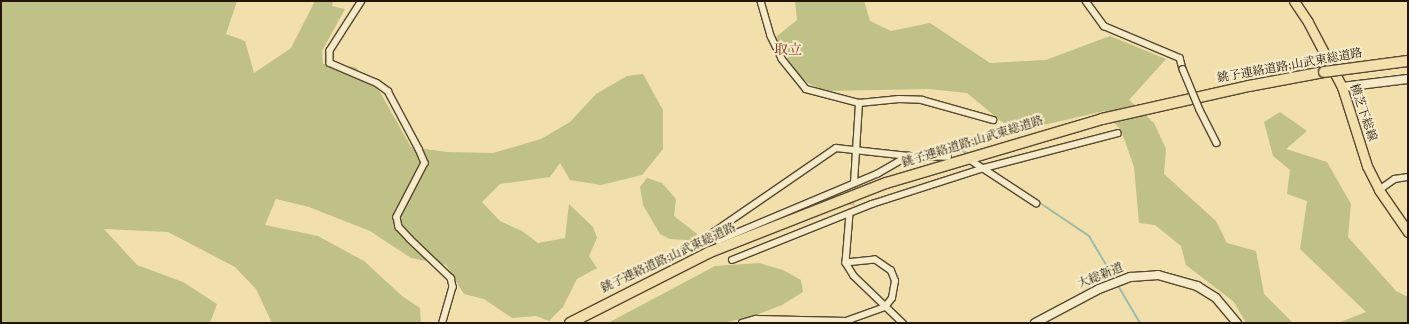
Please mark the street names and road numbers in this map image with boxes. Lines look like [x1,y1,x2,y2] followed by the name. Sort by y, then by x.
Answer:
[1216,47,1364,87] street label: 銚子連絡道路;山武東総道路
[1345,82,1379,144] street label: 横芝下総線
[900,115,1046,171] street label: 銚子連絡道路;山武東総道路
[599,221,739,297] street label: 銚子連絡道路;山武東総道路
[1076,261,1126,293] street label: 大総新道

